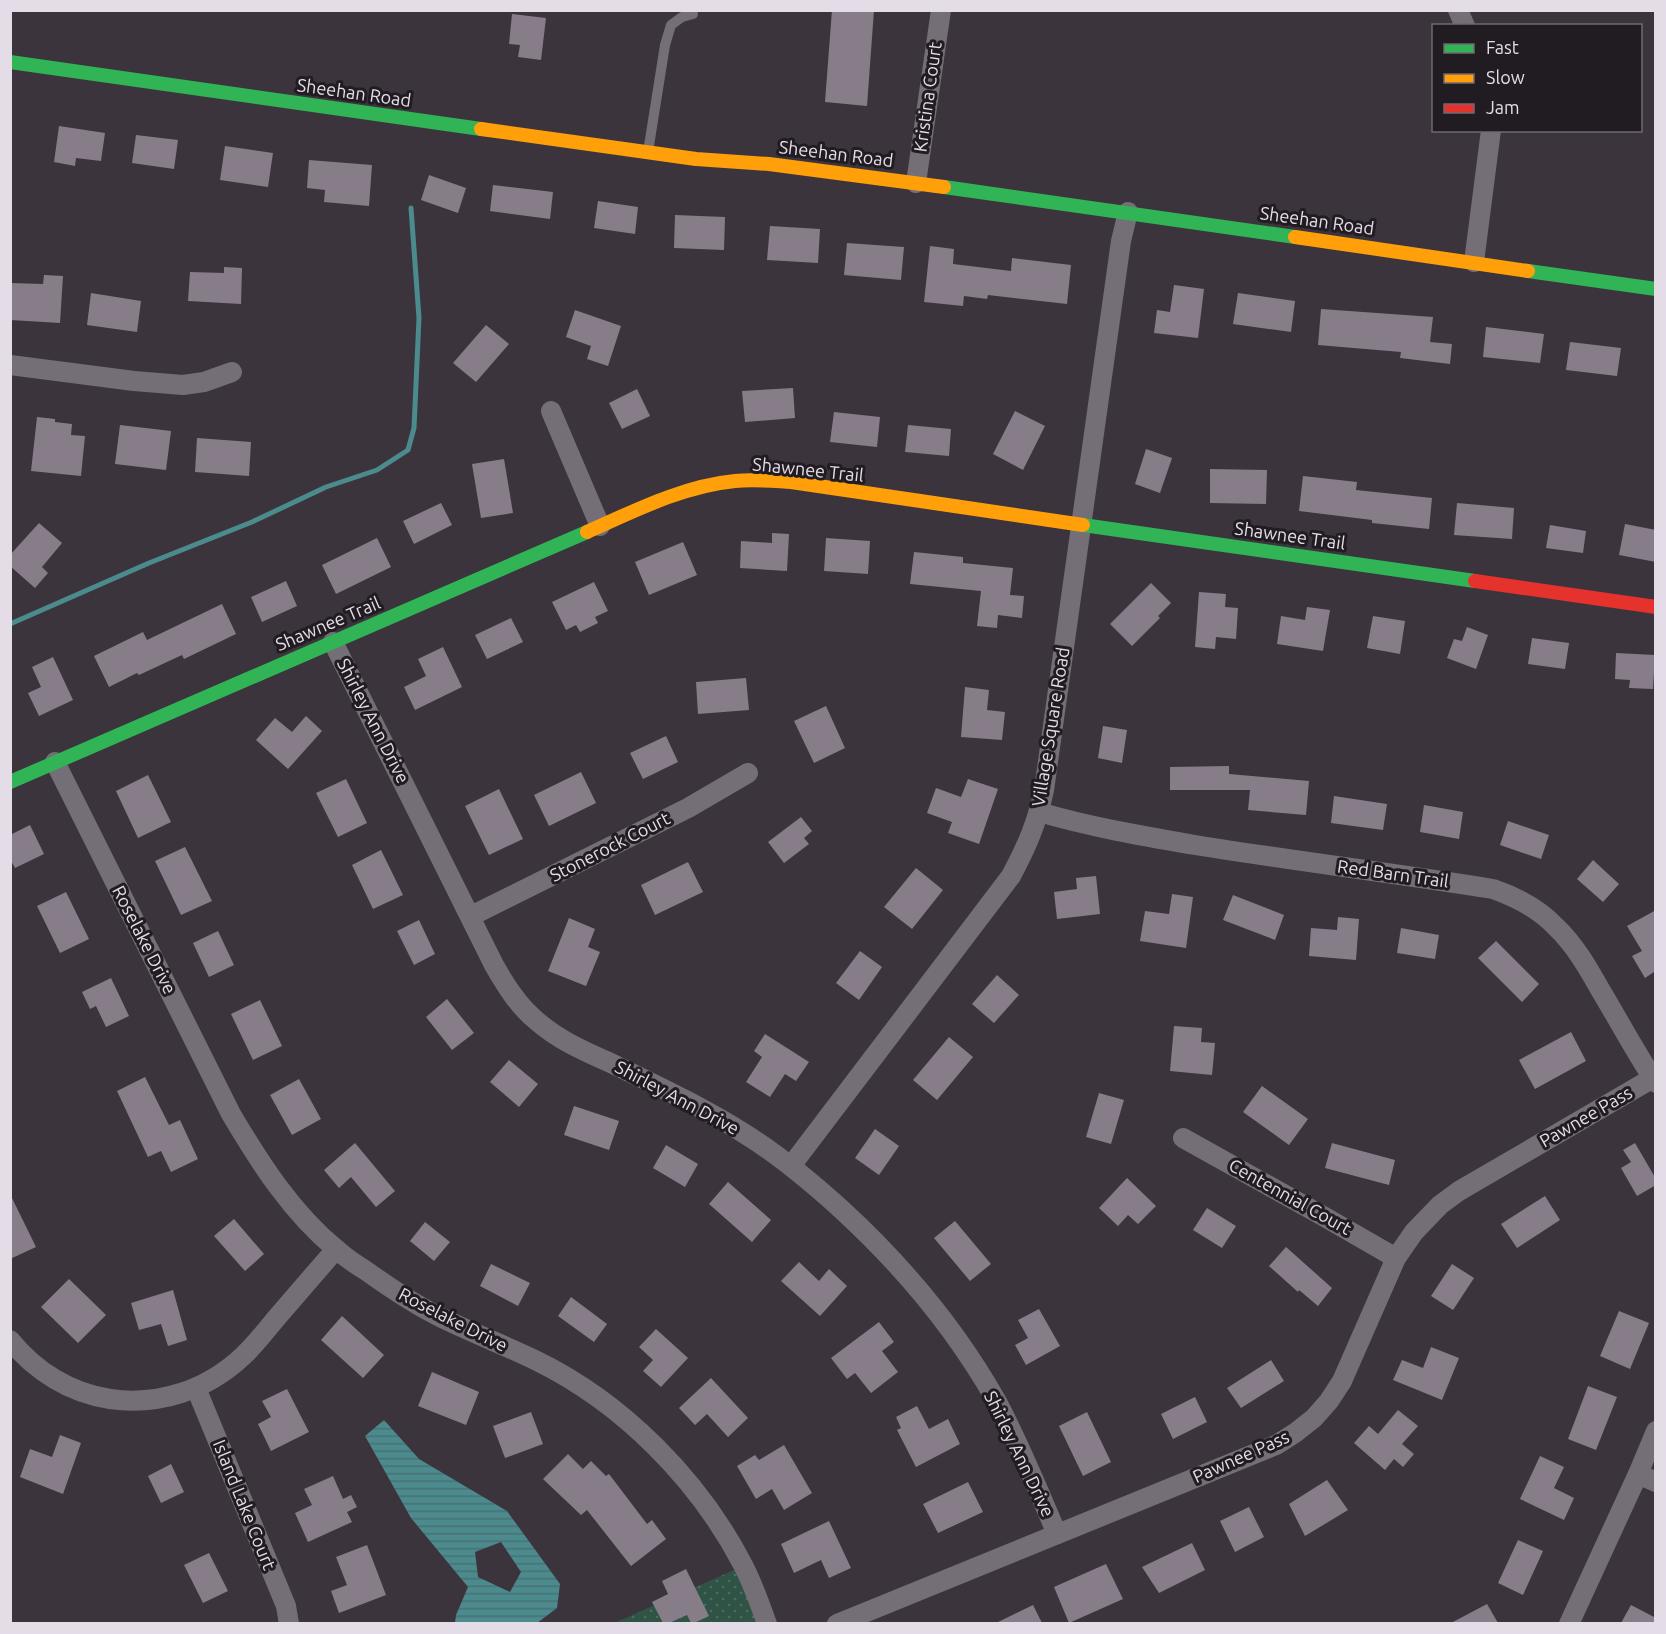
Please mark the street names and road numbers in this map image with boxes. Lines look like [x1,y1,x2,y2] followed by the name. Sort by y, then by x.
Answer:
[909,41,945,153] street label: Kristina Court
[296,74,412,110] street label: Sheehan Road
[778,136,894,170] street label: Sheehan Road
[1259,202,1375,238] street label: Sheehan Road
[751,453,865,485] street label: Shawnee Trail
[1233,517,1347,553] street label: Shawnee Trail
[272,592,383,654] street label: Shawnee Trail
[1028,646,1073,808] street label: Village Square Road
[334,655,414,786] street label: Shirley Ann Drive
[546,807,673,885] street label: Stonerock Court
[1336,855,1450,891] street label: Red Barn Trail
[109,882,181,997] street label: Roselake Drive
[612,1056,743,1138] street label: Shirley Ann Drive
[1536,1081,1635,1151] street label: Pawnee Pass
[1226,1154,1355,1238] street label: Centennial Court
[396,1283,511,1355] street label: Roselake Drive
[981,1387,1059,1520] street label: Shirley Ann Drive
[1189,1426,1292,1486] street label: Pawnee Pass
[210,1437,280,1573] street label: Island Lake Court

